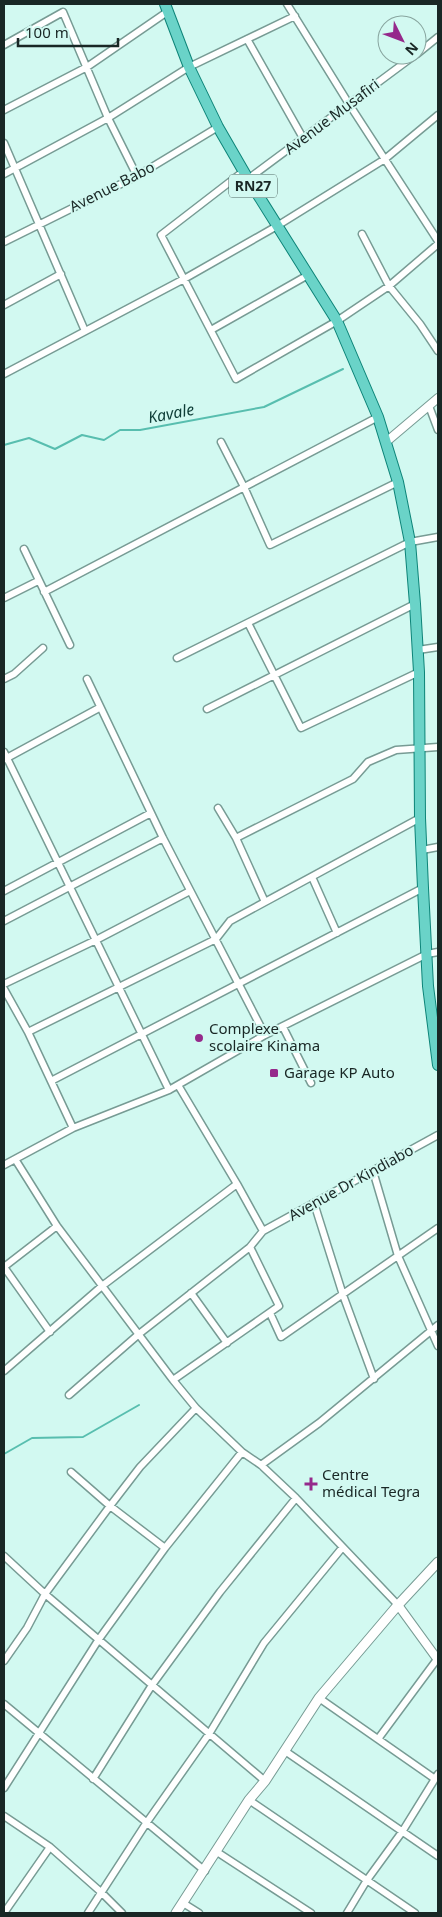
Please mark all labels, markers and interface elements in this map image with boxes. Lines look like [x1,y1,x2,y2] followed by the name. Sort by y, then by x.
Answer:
[18,15,118,47] scale bar
[377,15,427,65] north arrow
[25,22,69,42] text: 100 m
[401,38,423,60] text: N
[280,74,383,159] street label: Avenue Musafiri
[66,156,158,216] street label: Avenue Babo
[229,175,277,198] road number: RN27
[146,398,196,428] water label: Kavale
[209,1018,320,1055] place label: Complexe scolaire Kinama
[193,1032,205,1044] marker: Complexe scolaire Kinama
[284,1062,395,1082] place label: Garage KP Auto
[268,1067,280,1079] marker: Garage KP Auto
[285,1139,417,1225] street label: Avenue Dr Kindiabo
[322,1464,420,1501] place label: Centre médical Tegra
[304,1477,318,1491] marker: Centre médical Tegra

